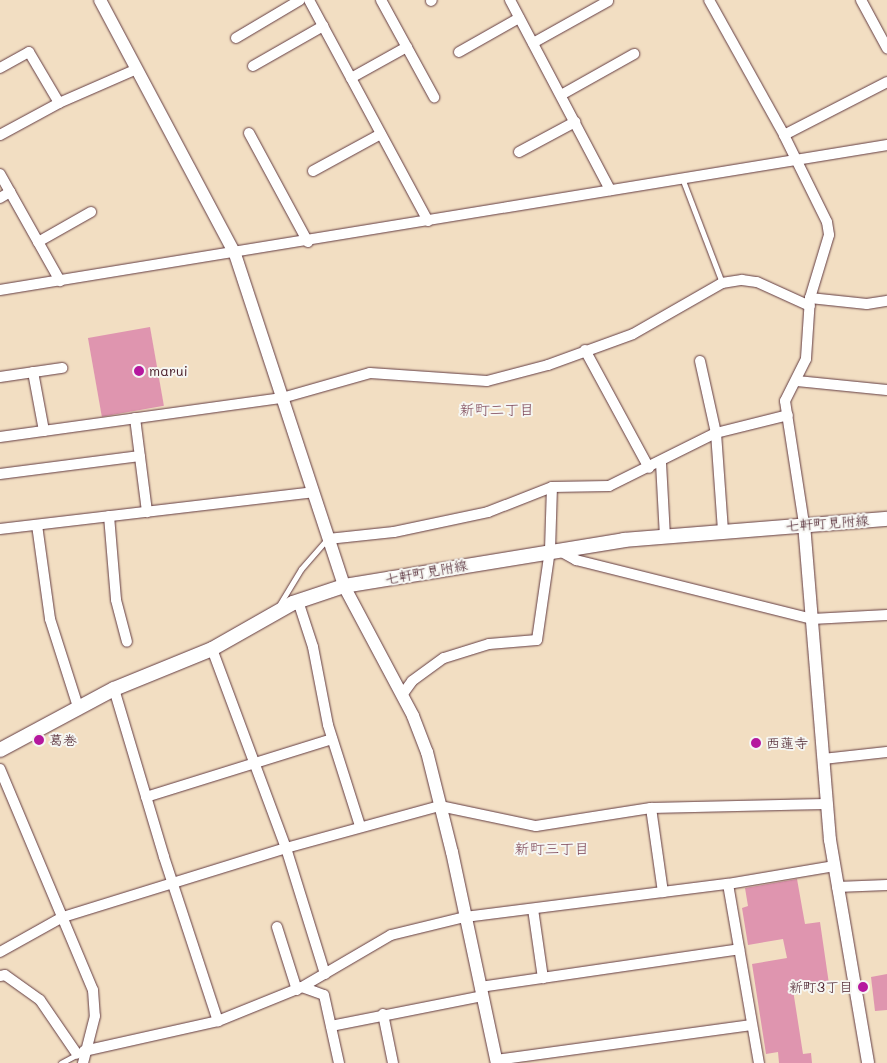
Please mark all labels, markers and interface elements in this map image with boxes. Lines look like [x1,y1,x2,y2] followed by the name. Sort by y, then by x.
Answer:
[149,363,188,379] place label: marui
[133,365,145,377] marker: marui
[460,401,534,419] district label: 新町二丁目
[785,512,869,534] street label: 七軒町見附線
[383,556,469,588] street label: 七軒町見附線
[49,732,77,748] place label: 葛巻
[33,734,45,746] marker: 葛巻
[766,735,808,751] place label: 西蓮寺
[750,737,762,749] marker: 西蓮寺
[515,840,589,858] district label: 新町三丁目
[789,979,853,995] place label: 新町3丁目
[857,981,869,993] marker: 新町3丁目

